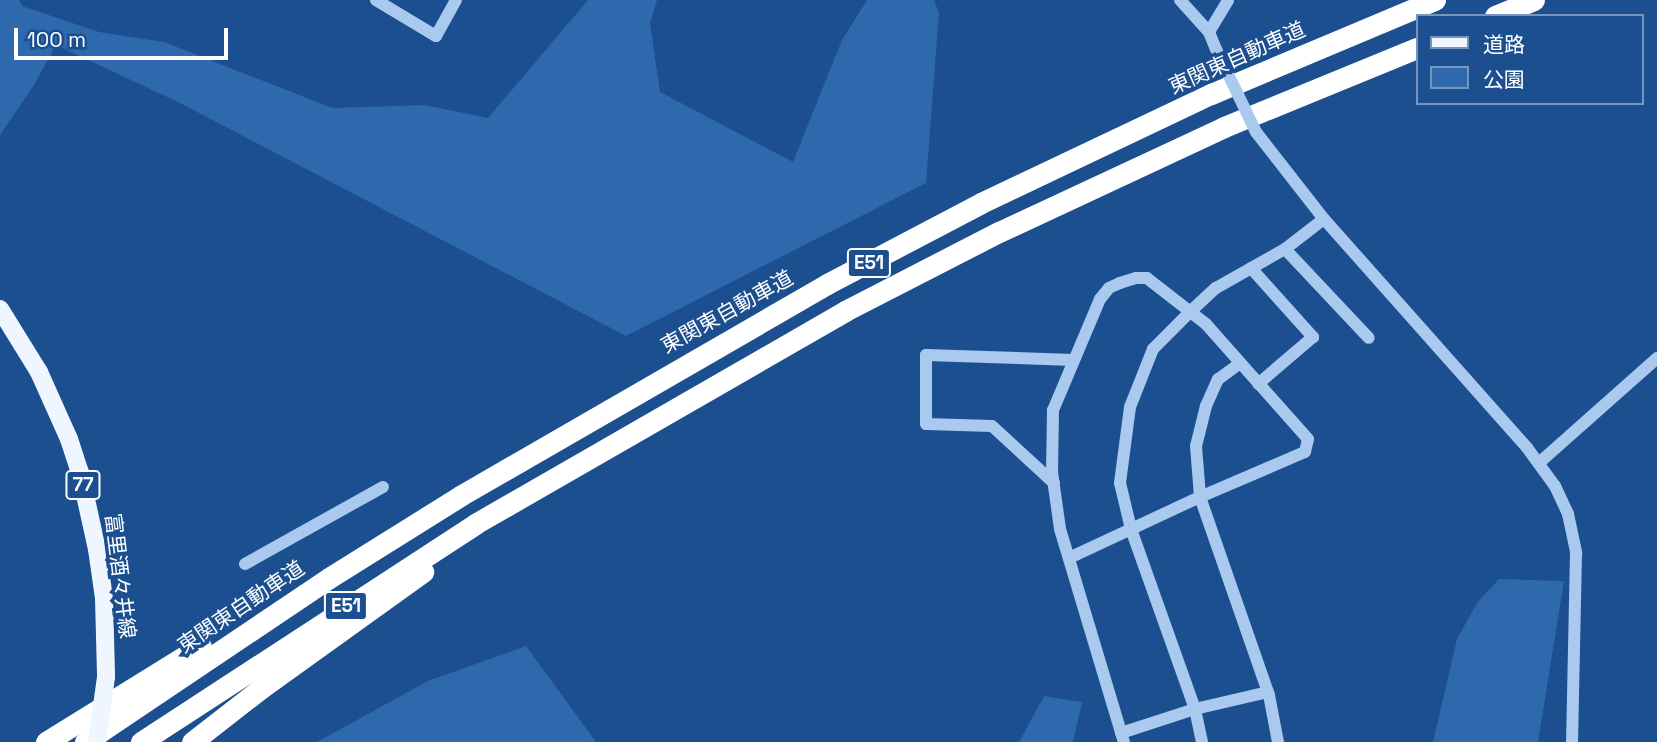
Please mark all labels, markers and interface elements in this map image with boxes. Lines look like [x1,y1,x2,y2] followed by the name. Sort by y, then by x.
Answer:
[18,14,231,58] scale bar
[1416,14,1643,105] legend
[1165,17,1309,99] street label: 東関東自動車道
[27,26,86,53] text: 100 m
[1483,31,1525,58] text: 道路
[1483,66,1525,93] text: 公園
[846,247,892,278] road number: E51
[657,265,797,359] street label: 東関東自動車道
[64,470,102,500] road number: 77
[100,512,140,640] street label: 富里酒々井線
[173,555,309,659] street label: 東関東自動車道
[323,590,369,622] road number: E51

